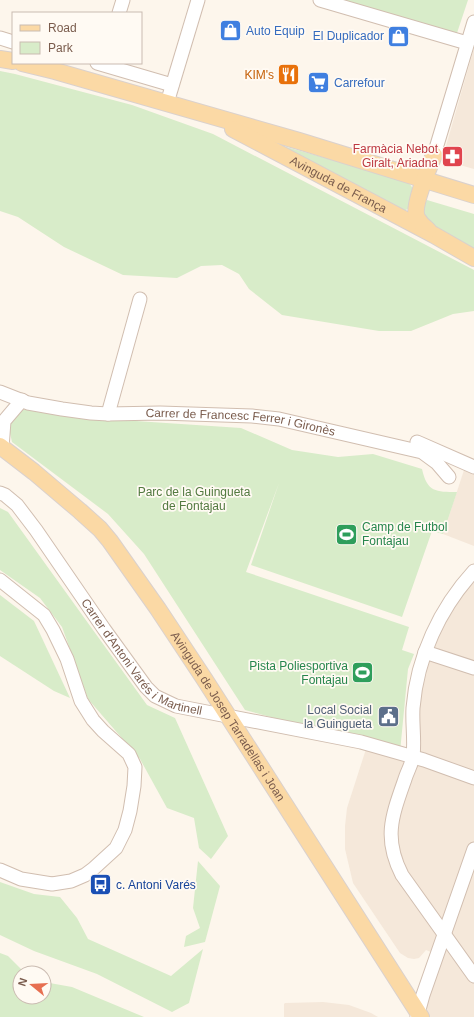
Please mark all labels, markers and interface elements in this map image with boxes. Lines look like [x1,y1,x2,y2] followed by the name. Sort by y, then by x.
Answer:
[12,12,142,64] legend
[217,18,243,44] shop icon: Auto Equip
[48,21,77,35] text: Road
[386,23,412,49] shop icon: El Duplicador
[246,24,305,38] place label: Auto Equip
[313,29,384,43] place label: El Duplicador
[48,41,74,55] text: Park
[276,62,302,88] restaurant icon: KIM's
[244,68,274,82] place label: KIM's
[305,70,331,96] supermarket icon: Carrefour
[334,76,385,90] place label: Carrefour
[353,142,439,170] place label: Farmàcia Nebot Giralt, Ariadna
[440,143,466,169] pharmacy icon: Farmàcia Nebot Giralt, Ariadna
[288,153,389,216] street label: Avinguda de França
[145,406,336,439] street label: Carrer de Francesc Ferrer i Gironès
[138,485,251,513] park label: Parc de la Guingueta de Fontajau
[362,520,447,548] place label: Camp de Futbol Fontajau
[333,521,359,547] sports icon: Camp de Futbol Fontajau
[78,596,203,718] street label: Carrer d'Antoni Varés i Martinell
[168,629,288,804] street label: Avinguda de Josep Tarradellas i Joan
[249,659,348,687] place label: Pista Poliesportiva Fontajau
[350,660,376,686] sports icon: Pista Poliesportiva Fontajau
[304,703,372,731] place label: Local Social la Guingueta
[375,704,401,730] public building icon: Local Social la Guingueta
[87,872,113,898] bus stop icon: c. Antoni Varés
[116,878,196,892] place label: c. Antoni Varés
[12,965,52,1005] north arrow
[16,976,29,988] text: N

